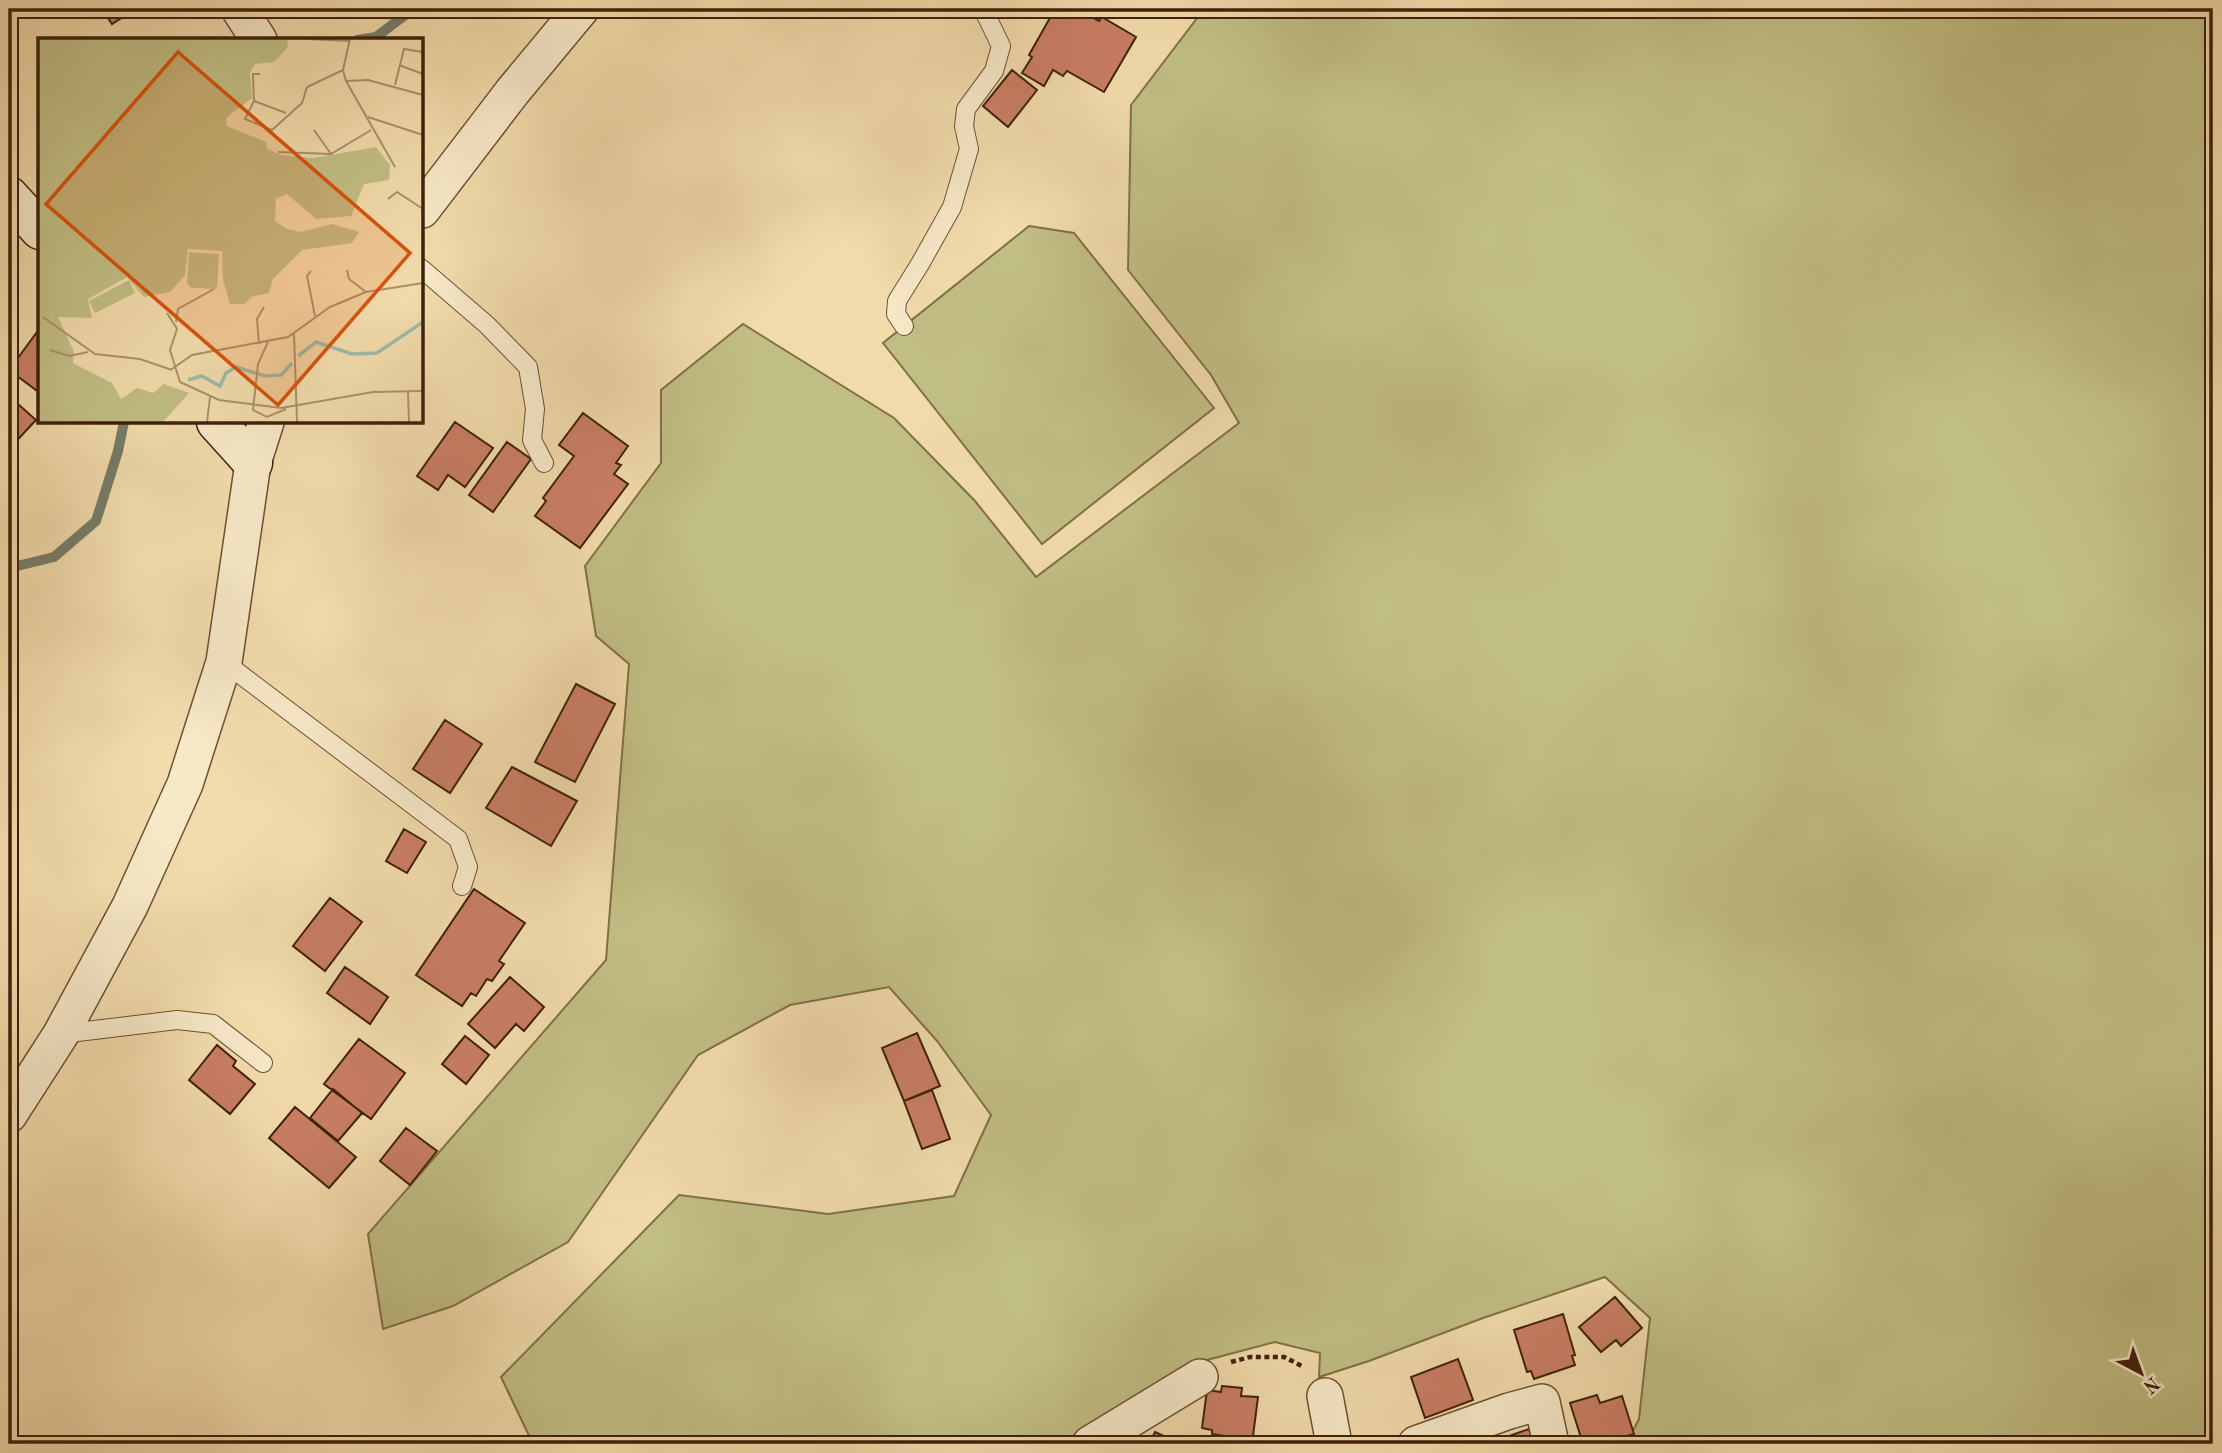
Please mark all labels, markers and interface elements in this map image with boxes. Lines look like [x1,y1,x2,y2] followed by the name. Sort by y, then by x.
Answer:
[38,38,424,424] inset map
[2106,1338,2176,1408] north arrow
[2138,1372,2162,1396] text: N

